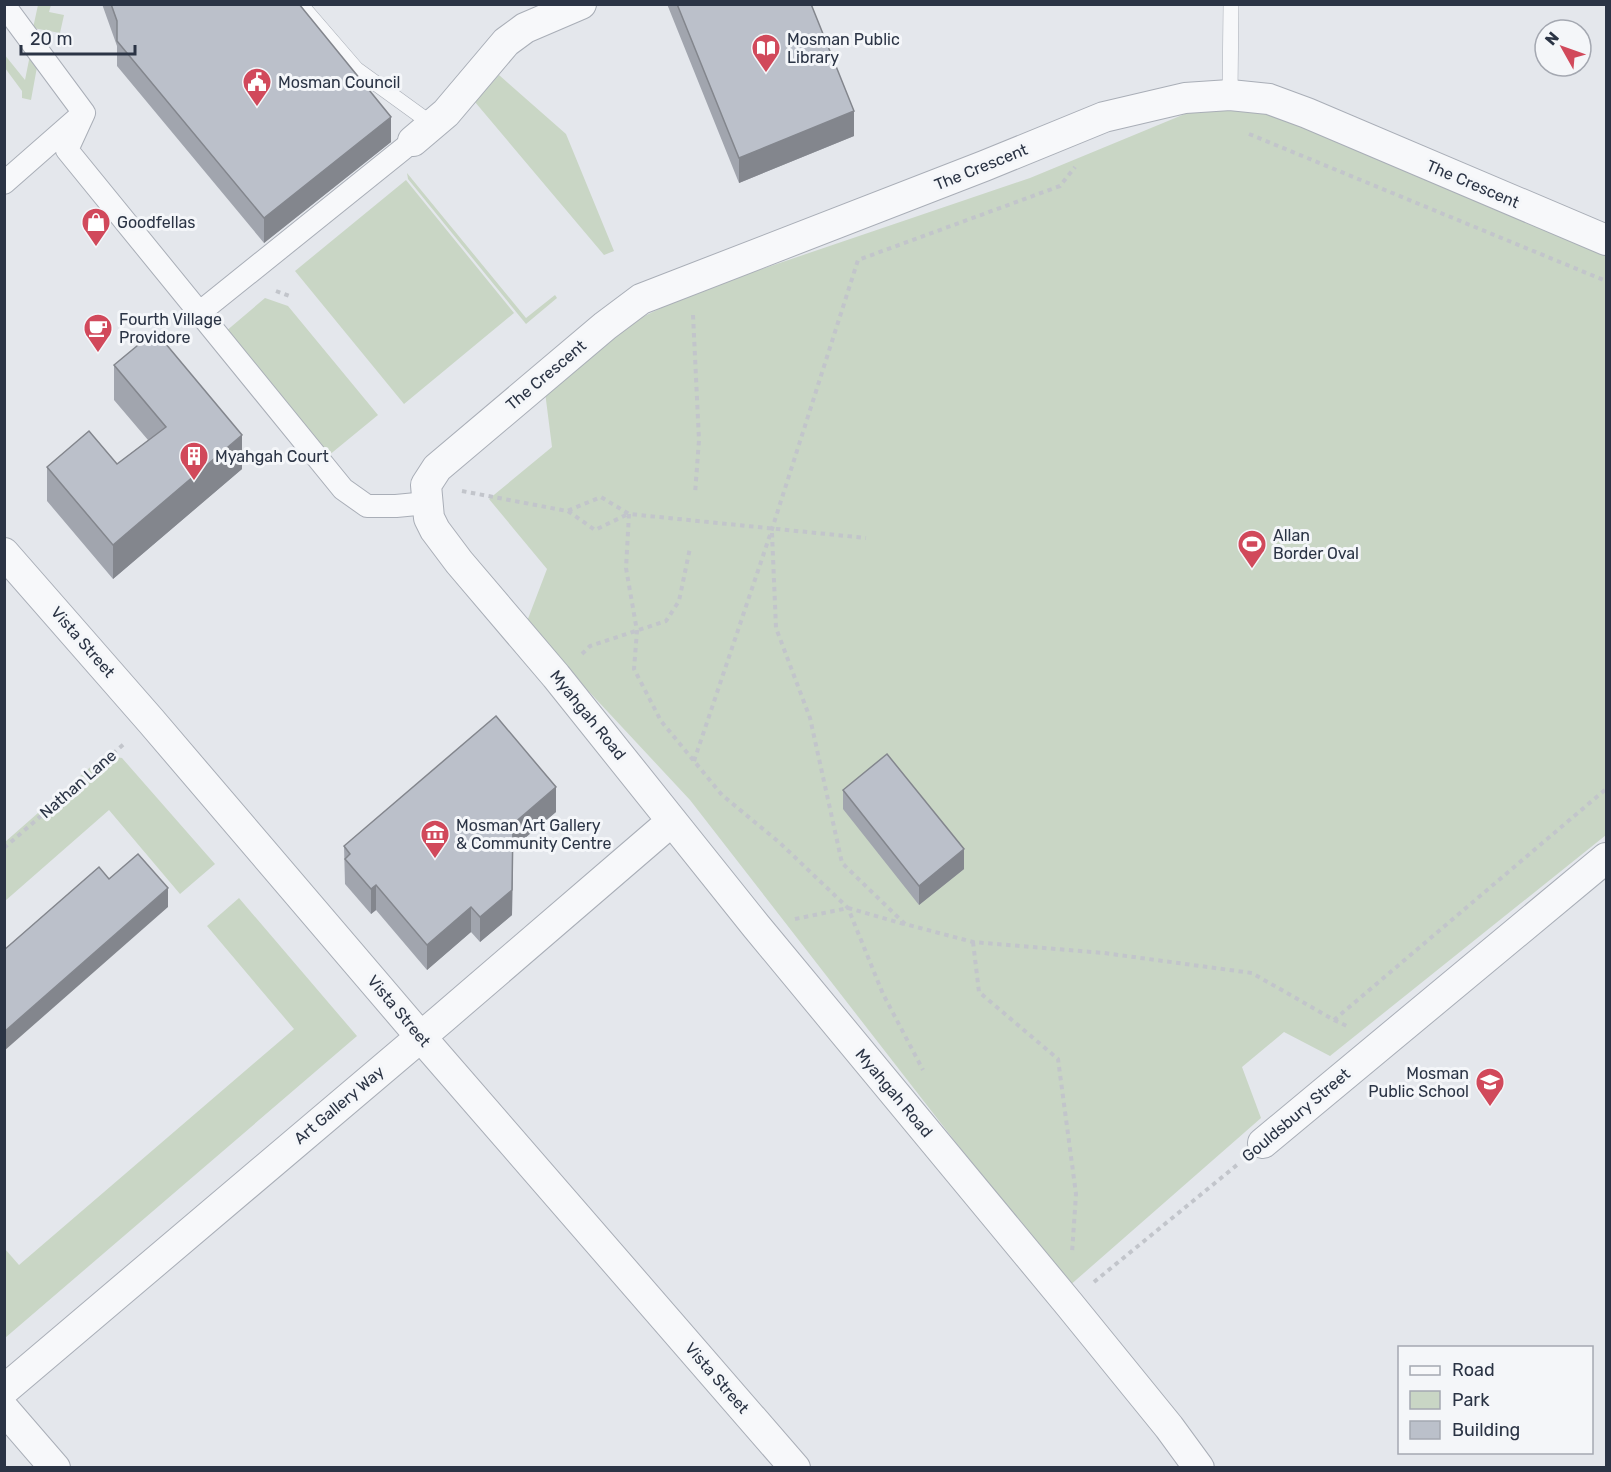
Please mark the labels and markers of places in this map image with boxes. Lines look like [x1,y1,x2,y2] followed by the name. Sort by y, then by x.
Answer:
[787,30,900,67] place label: Mosman Public Library
[750,32,782,74] library icon: Mosman Public Library
[241,66,273,108] public building icon: Mosman Council
[278,73,400,92] place label: Mosman Council
[80,206,112,248] shop icon: Goodfellas
[117,213,196,232] place label: Goodfellas
[119,310,222,347] place label: Fourth Village Providore
[82,312,114,354] cafe icon: Fourth Village Providore
[178,440,210,482] building icon: Myahgah Court
[215,447,329,466] place label: Myahgah Court
[1273,526,1359,563] place label: Allan Border Oval
[1236,528,1268,570] sports icon: Allan Border Oval
[456,816,611,853] place label: Mosman Art Gallery & Community Centre
[419,818,451,860] museum icon: Mosman Art Gallery & Community Centre
[1368,1064,1469,1101] place label: Mosman Public School
[1474,1066,1506,1108] school or university icon: Mosman Public School

